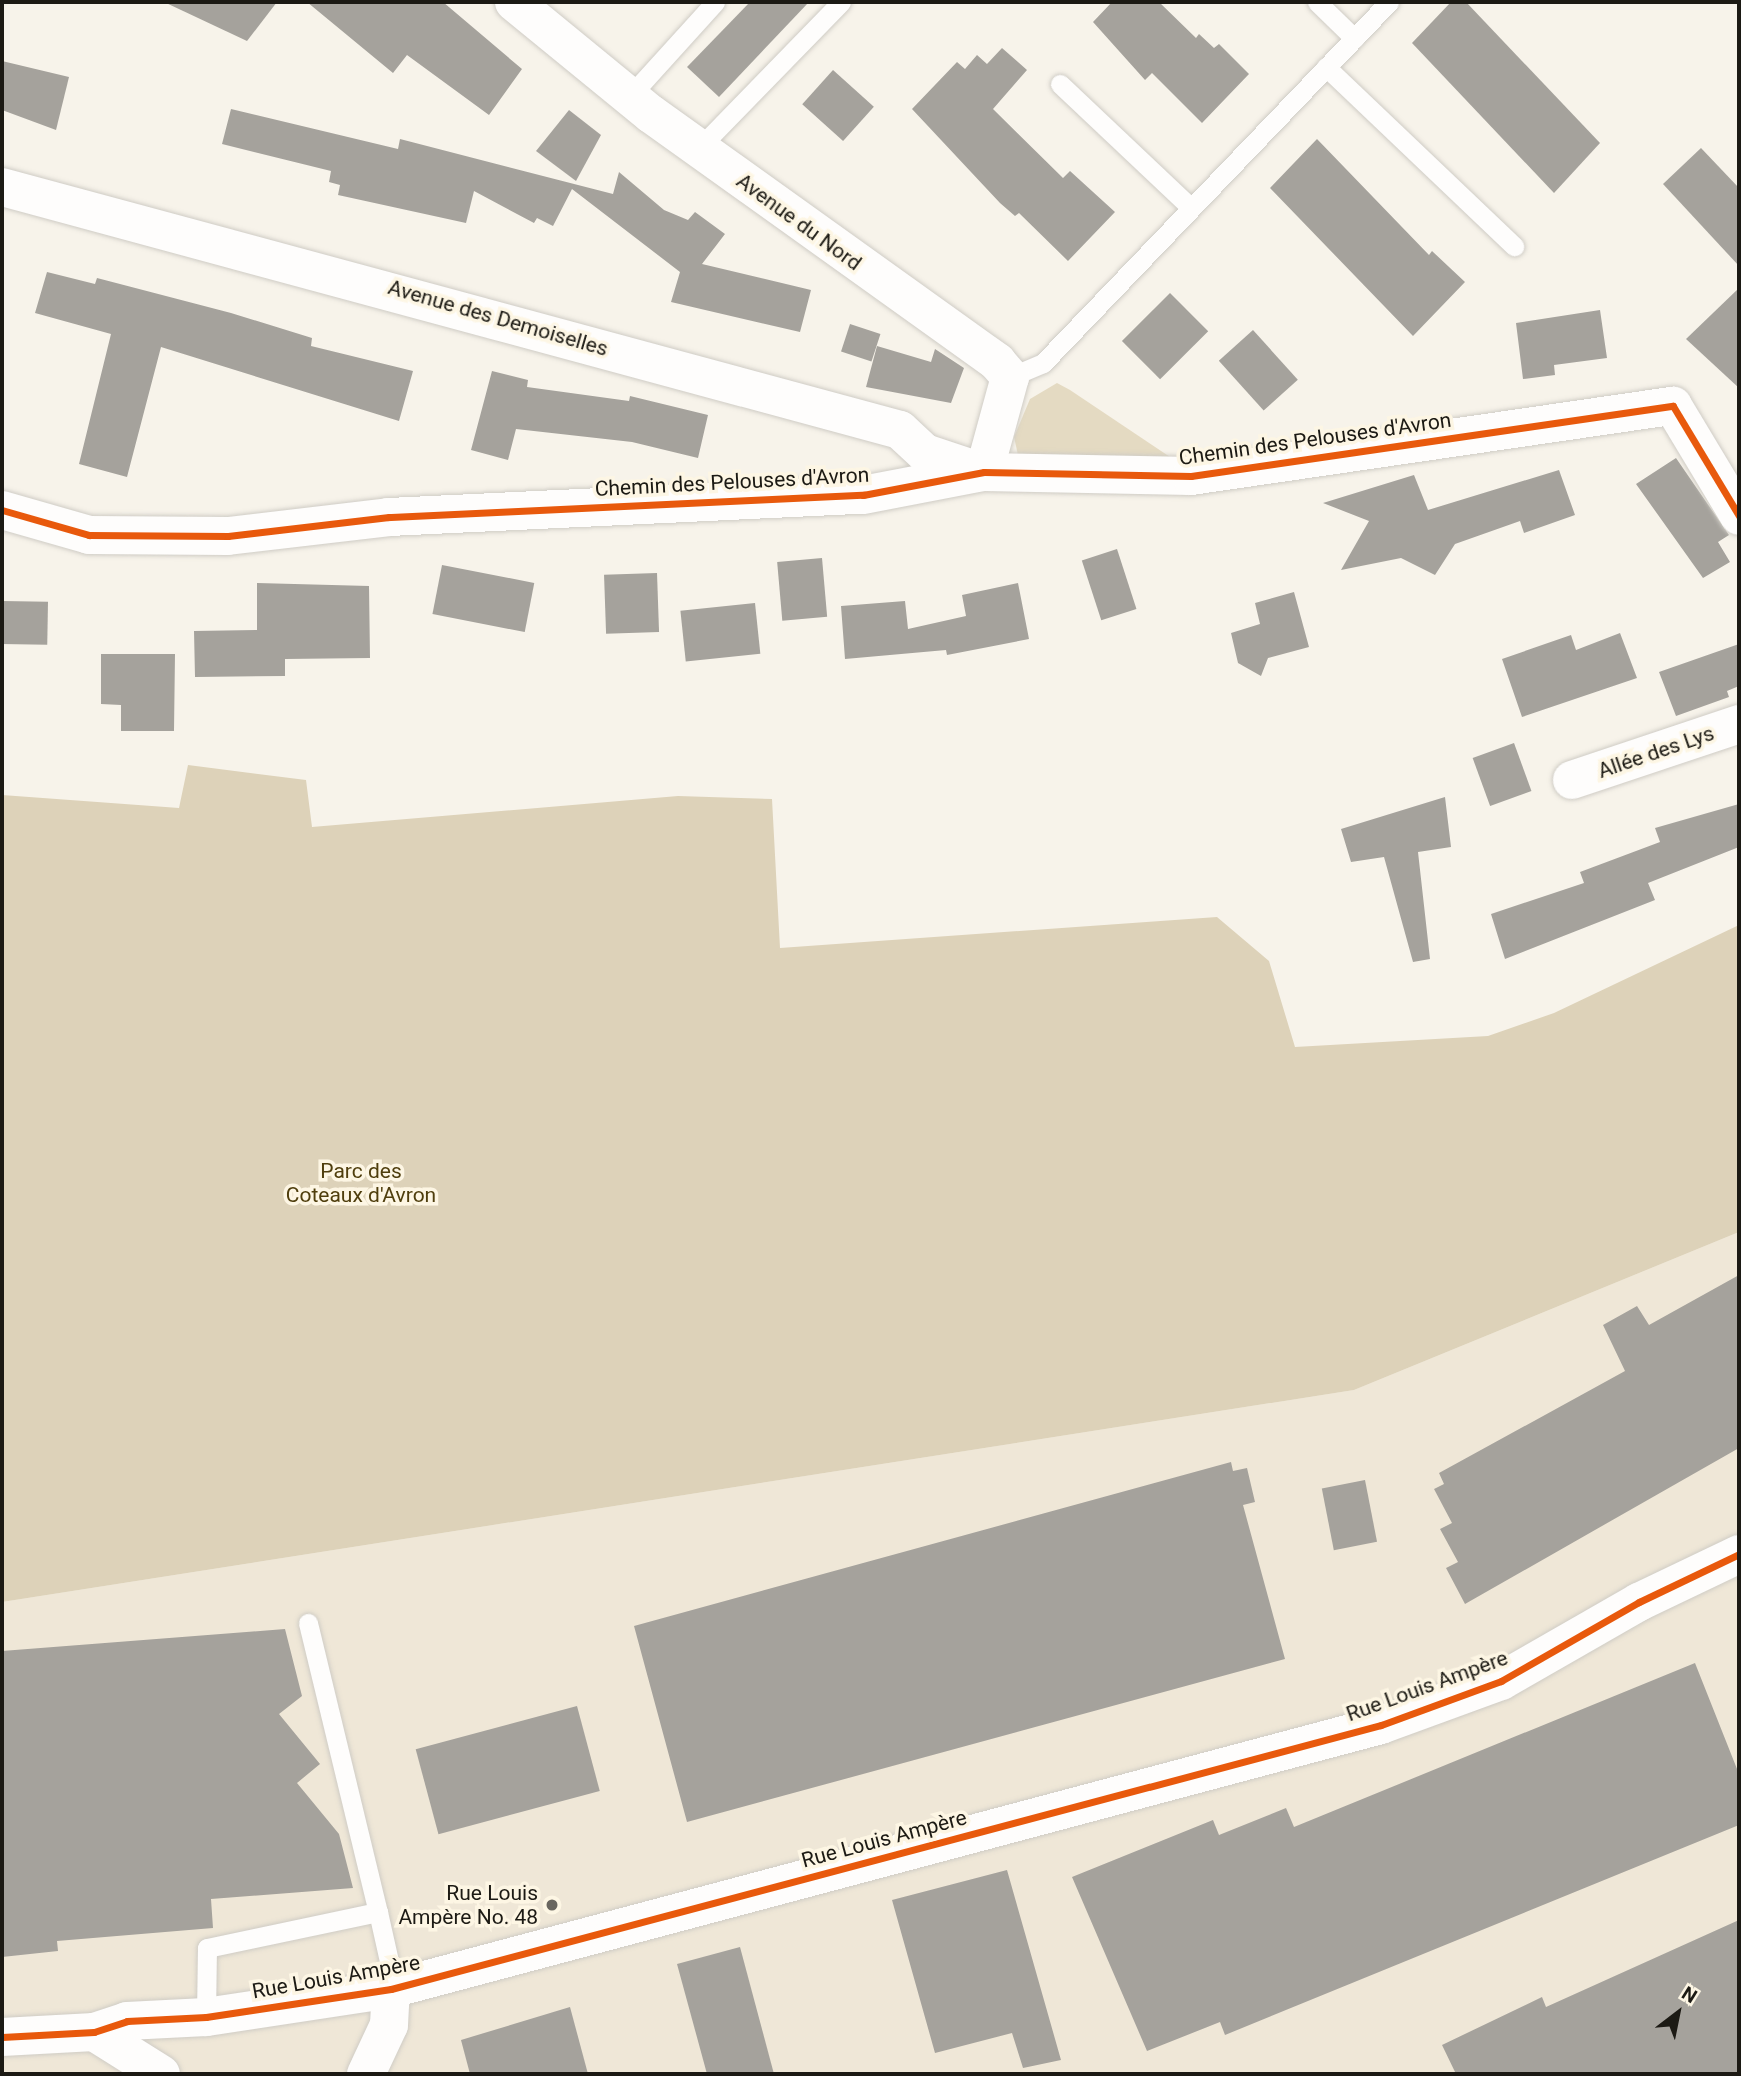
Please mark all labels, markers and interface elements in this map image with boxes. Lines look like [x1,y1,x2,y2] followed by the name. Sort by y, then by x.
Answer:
[732,168,866,276] street label: Avenue du Nord
[385,275,611,361] street label: Avenue des Demoiselles
[1177,407,1453,471] street label: Chemin des Pelouses d'Avron
[594,462,870,502] street label: Chemin des Pelouses d'Avron
[1595,720,1717,784] street label: Allée des Lys
[286,1158,436,1208] park label: Parc des Coteaux d'Avron
[1343,1645,1511,1727] street label: Rue Louis Ampère
[799,1805,969,1873] street label: Rue Louis Ampère
[398,1880,538,1930] place label: Rue Louis Ampère No. 48
[544,1897,560,1913] marker: Rue Louis Ampère No. 48
[250,1950,422,2004] street label: Rue Louis Ampère
[1643,1978,1713,2048] north arrow
[1678,1981,1701,2008] text: N

